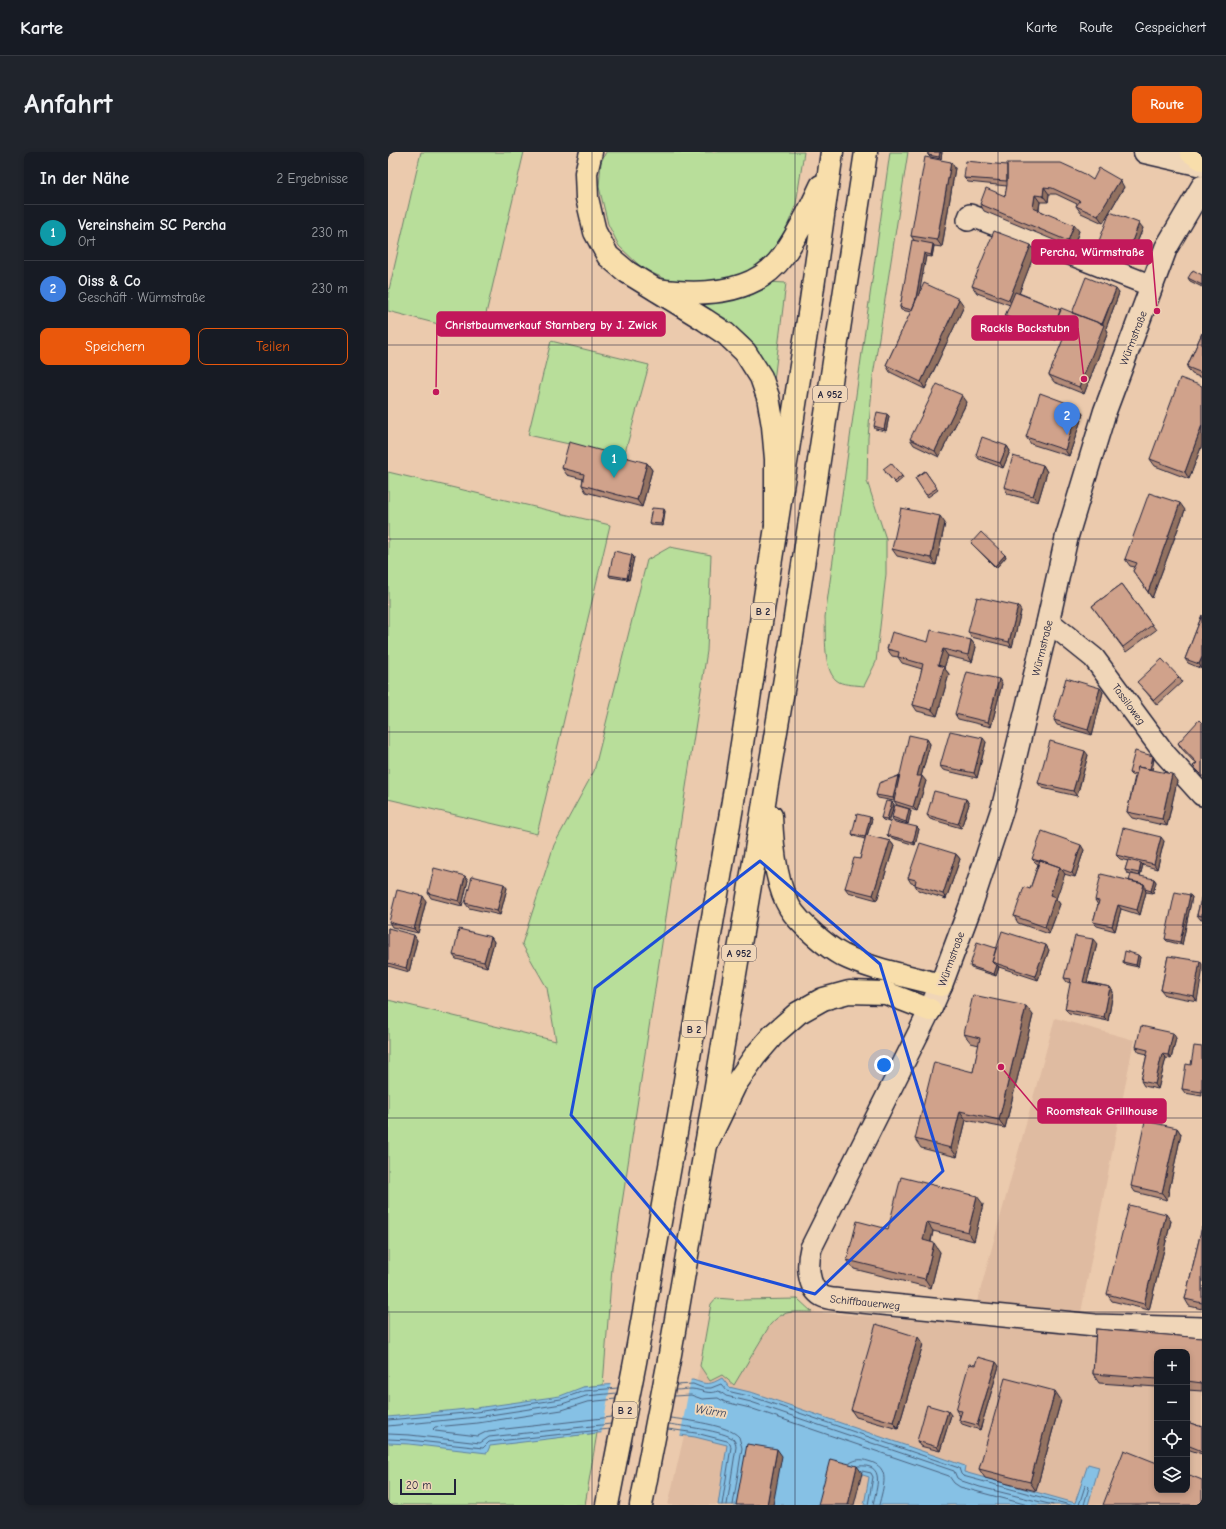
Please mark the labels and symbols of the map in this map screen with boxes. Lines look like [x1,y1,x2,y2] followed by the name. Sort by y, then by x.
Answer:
[1032,240,1152,264] callout: Percha, Würmstraße
[1040,245,1144,259] text: Percha, Würmstraße
[1117,309,1150,367] street label: Würmstraße
[437,312,665,336] callout: Christbaumverkauf Starnberg by J. Zwick
[972,316,1078,340] callout: Rackls Backstubn
[445,318,657,332] text: Christbaumverkauf Starnberg by J. Zwick
[980,321,1070,335] text: Rackls Backstubn
[813,386,847,402] road number: A 952
[1054,402,1080,435] pin: 2
[601,445,627,478] pin: 1
[751,603,775,619] road number: B 2
[1029,618,1056,678] street label: Würmstraße
[1109,681,1148,727] street label: Tassiloweg
[936,929,968,988] street label: Würmstraße
[722,945,756,961] road number: A 952
[682,1021,706,1037] road number: B 2
[874,1055,894,1075] your location
[1038,1099,1166,1123] callout: Roomsteak Grillhouse
[1046,1104,1158,1118] text: Roomsteak Grillhouse
[829,1292,901,1313] street label: Schiffbauerweg
[613,1402,637,1418] road number: B 2
[694,1402,728,1420] water label: Würm
[400,1477,456,1496] scale bar

